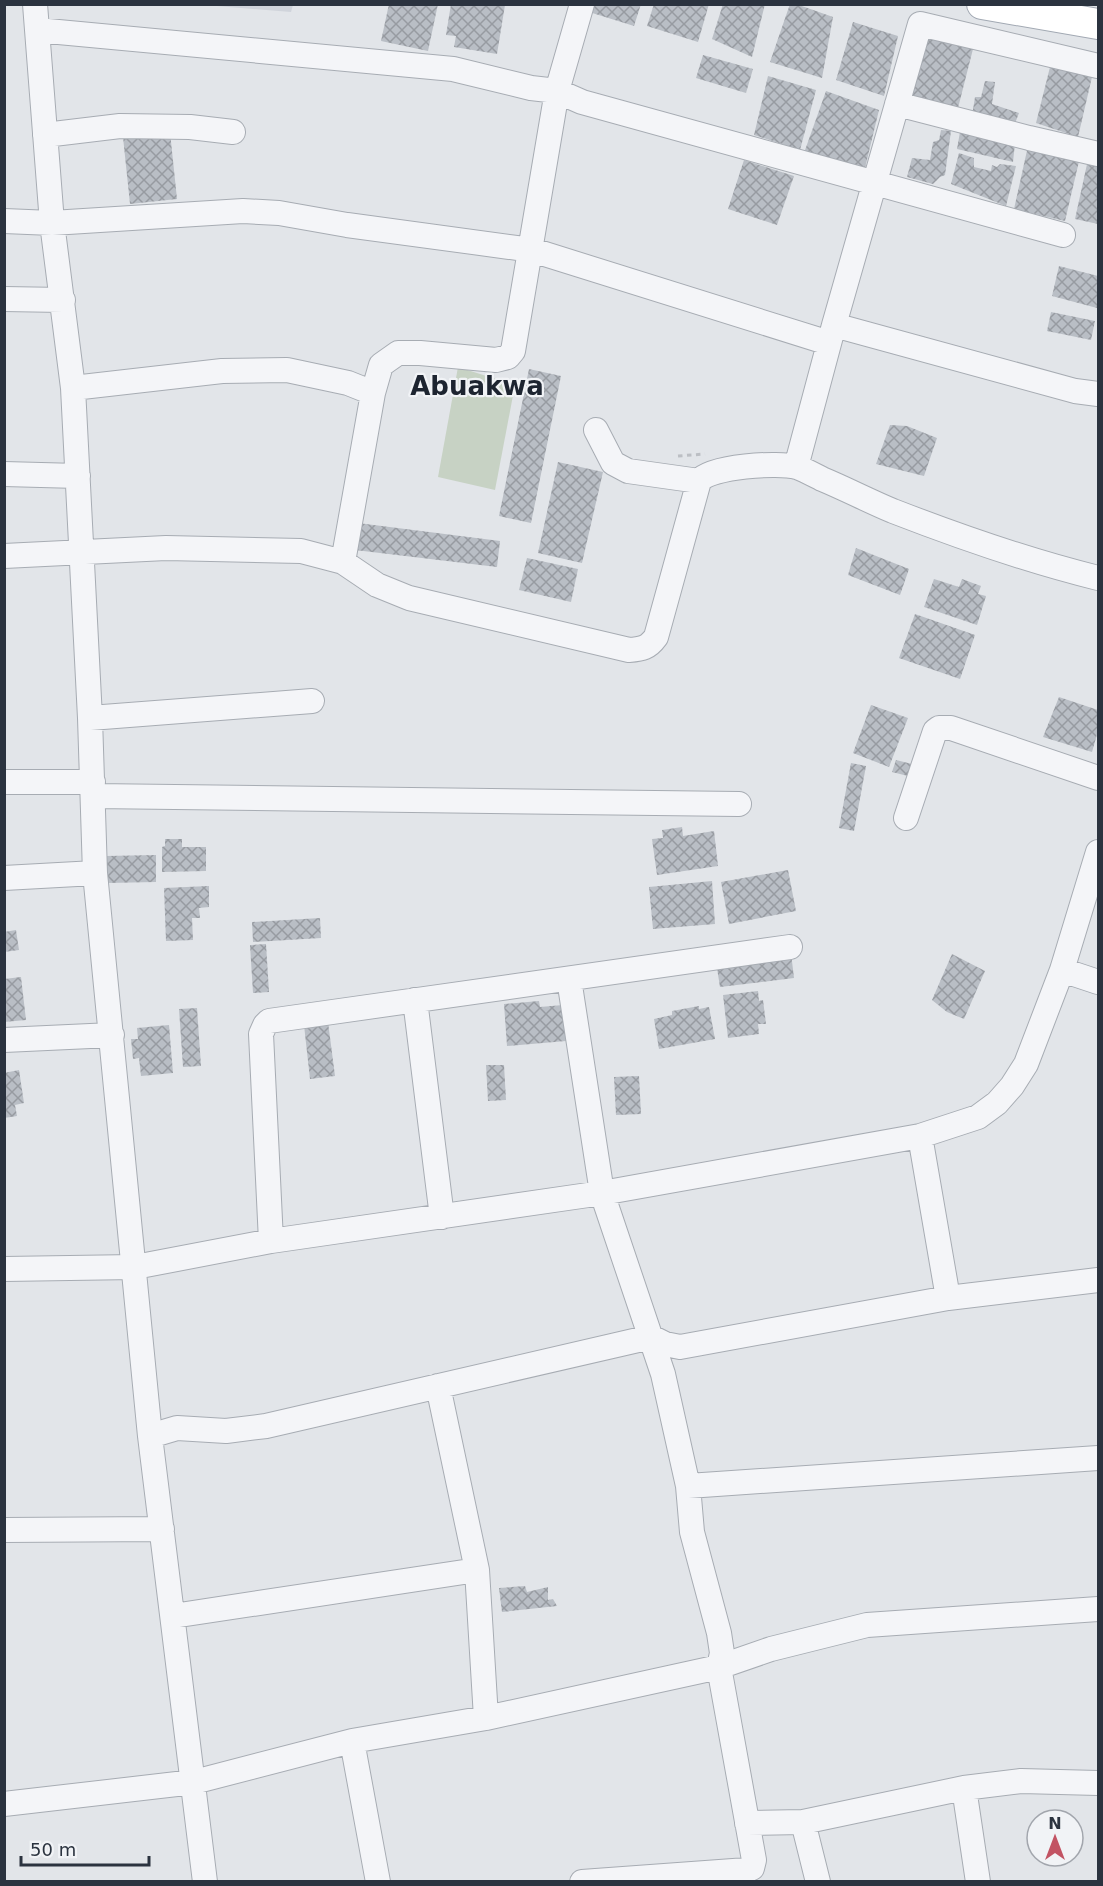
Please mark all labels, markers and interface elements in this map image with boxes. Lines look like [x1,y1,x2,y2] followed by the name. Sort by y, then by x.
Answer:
[410,371,544,401] district label: Abuakwa
[1025,1808,1085,1868] north arrow
[1048,1814,1062,1833] text: N
[21,1829,148,1867] scale bar
[30,1839,76,1860] text: 50 m

